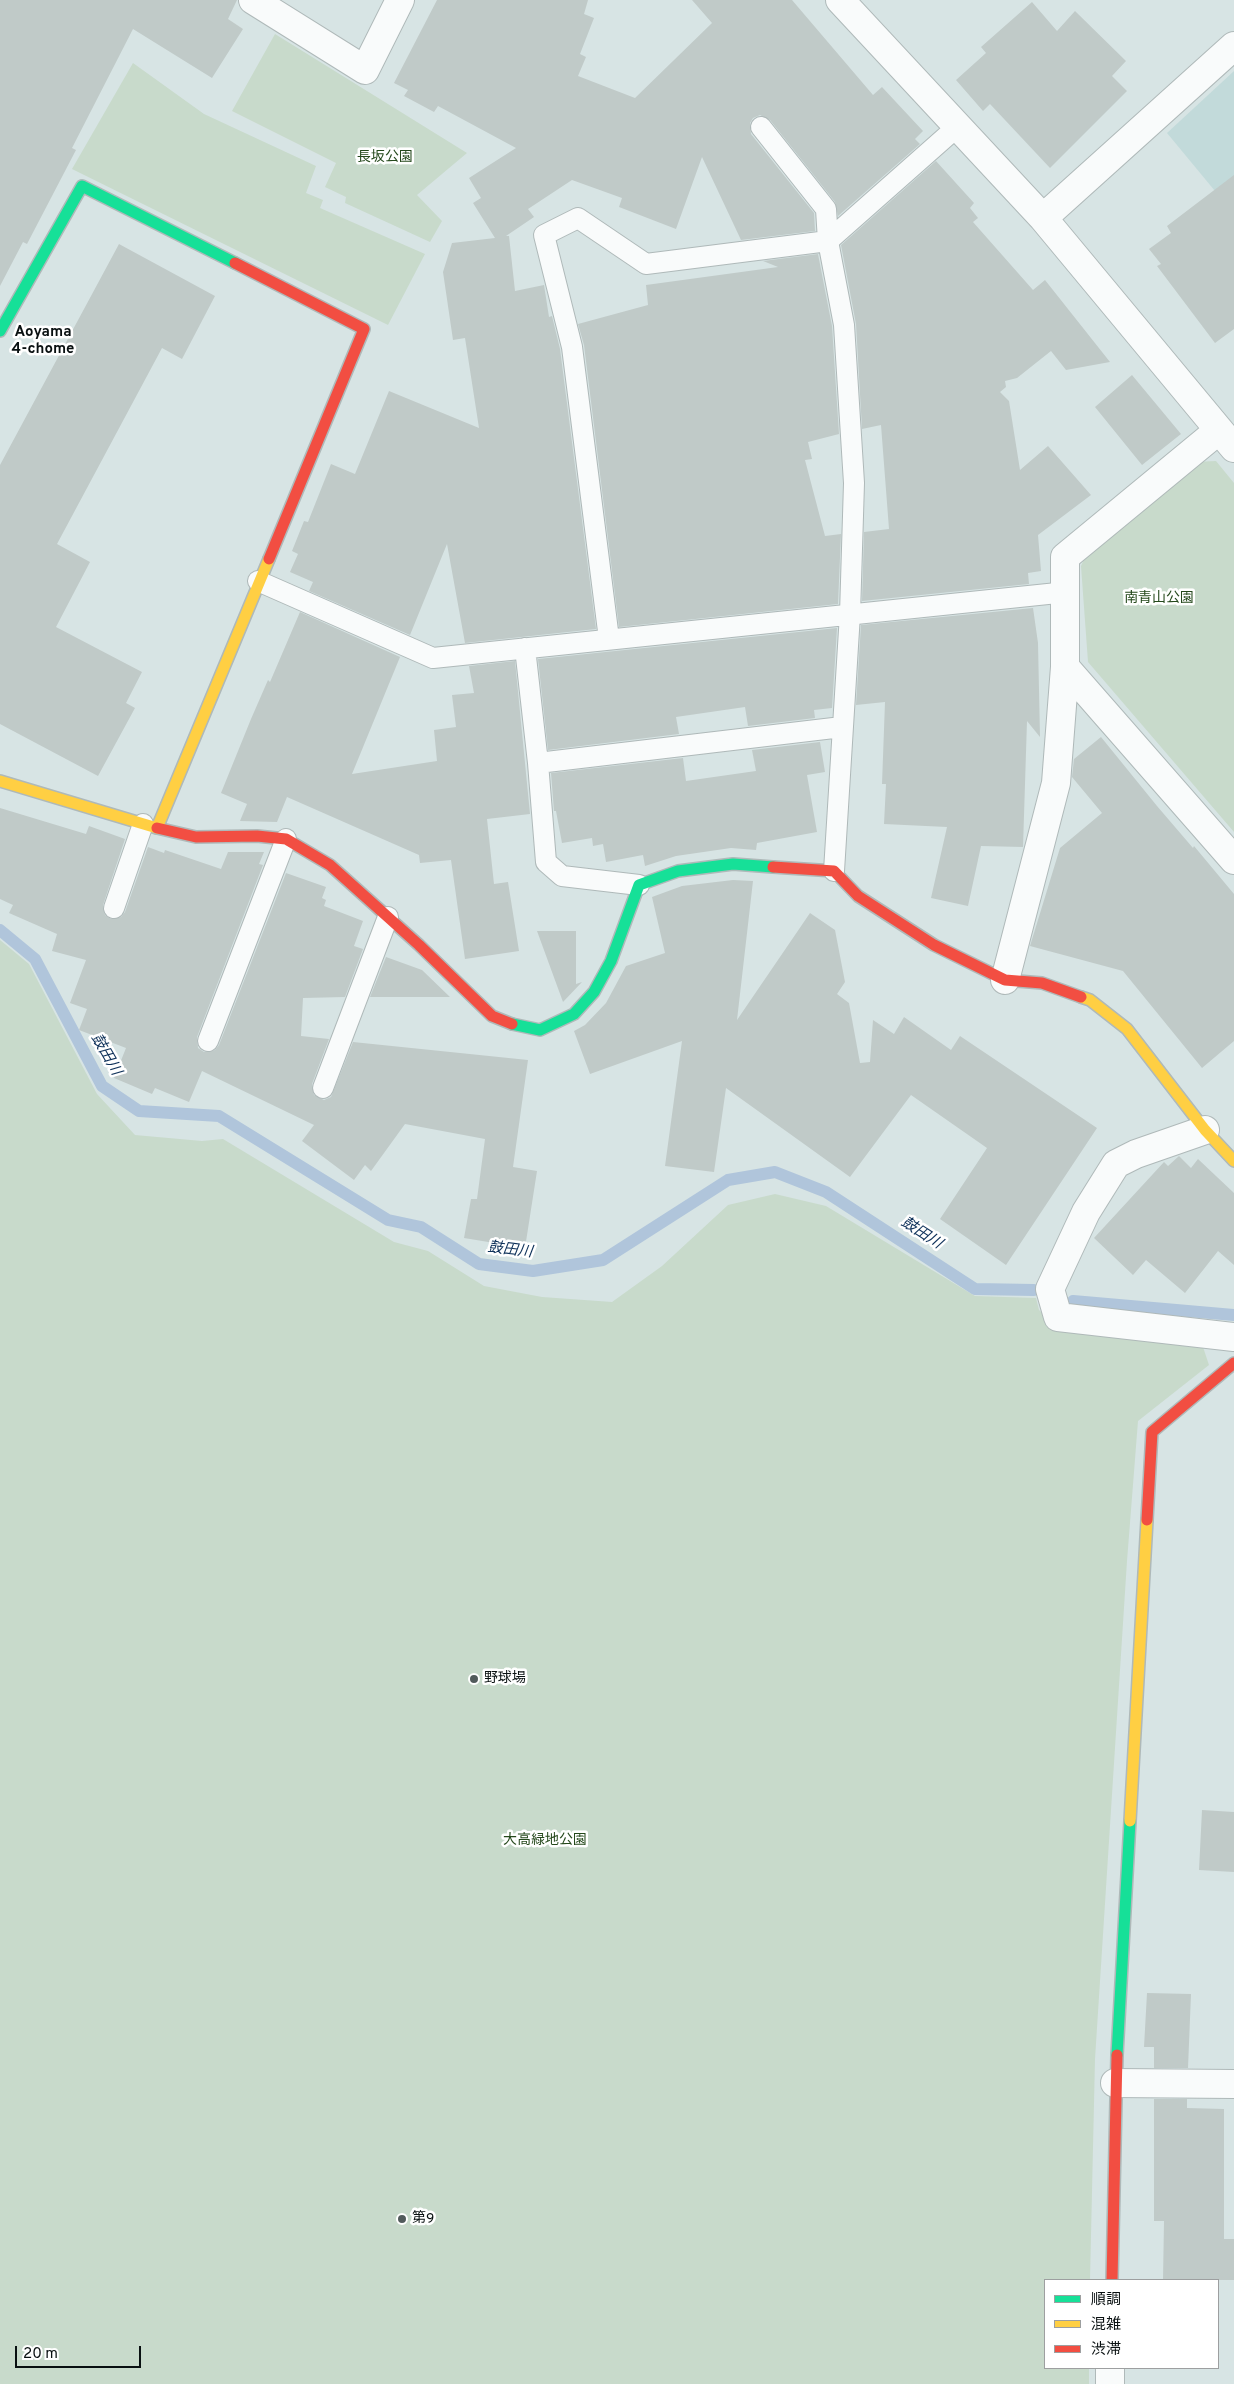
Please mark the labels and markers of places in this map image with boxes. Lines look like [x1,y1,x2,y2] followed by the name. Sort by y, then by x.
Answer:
[484,1671,526,1687] place label: 野球場
[468,1673,480,1685] marker: 野球場
[412,2211,434,2227] place label: 第9
[396,2213,408,2225] marker: 第9

